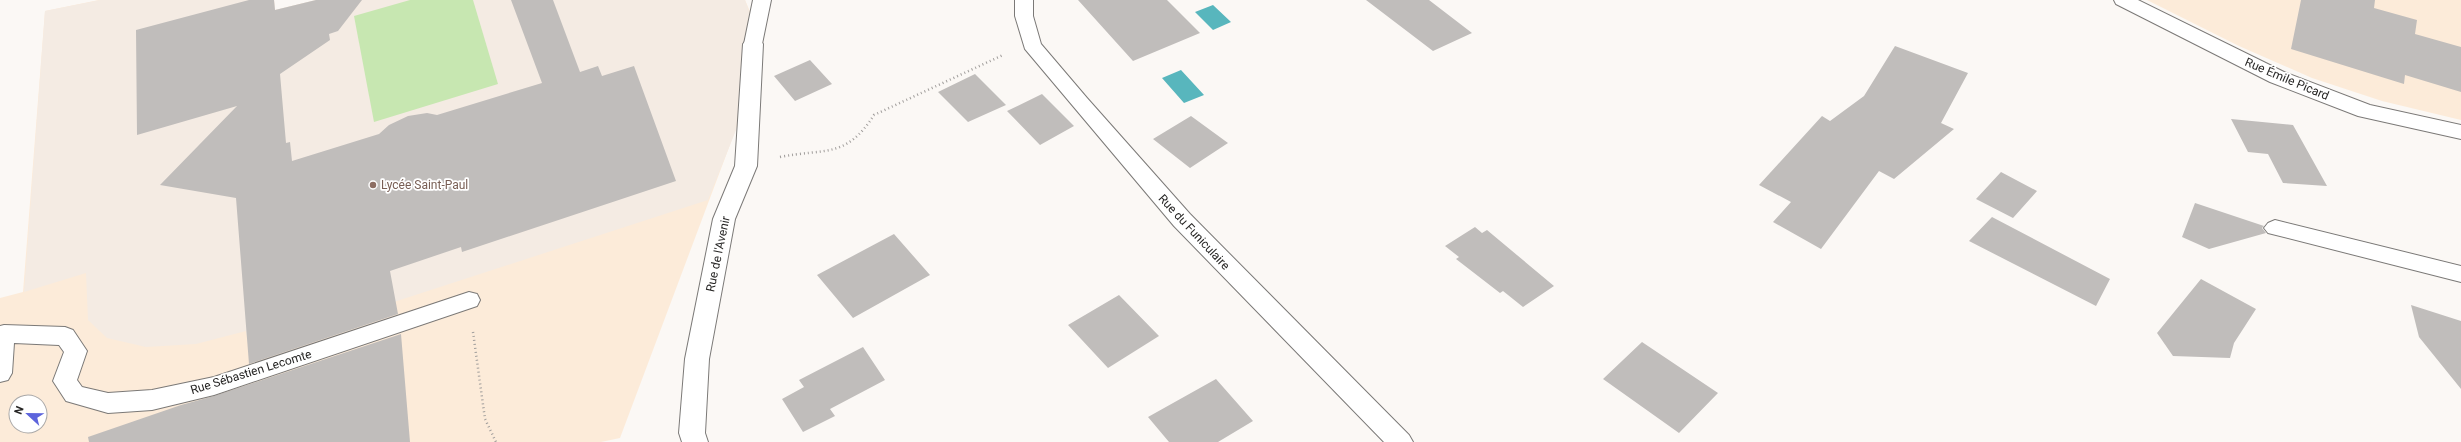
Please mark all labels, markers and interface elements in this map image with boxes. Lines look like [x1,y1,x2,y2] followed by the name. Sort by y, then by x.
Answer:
[2243,54,2331,103] street label: Rue Émile Picard
[381,178,468,192] place label: Lycée Saint-Paul
[368,180,378,190] marker: Lycée Saint-Paul
[1155,191,1233,273] street label: Rue du Funiculaire
[703,215,733,293] street label: Rue de l'Avenir
[189,347,313,397] street label: Rue Sébastien Lecomte
[8,394,48,434] north arrow
[12,404,27,416] text: N

